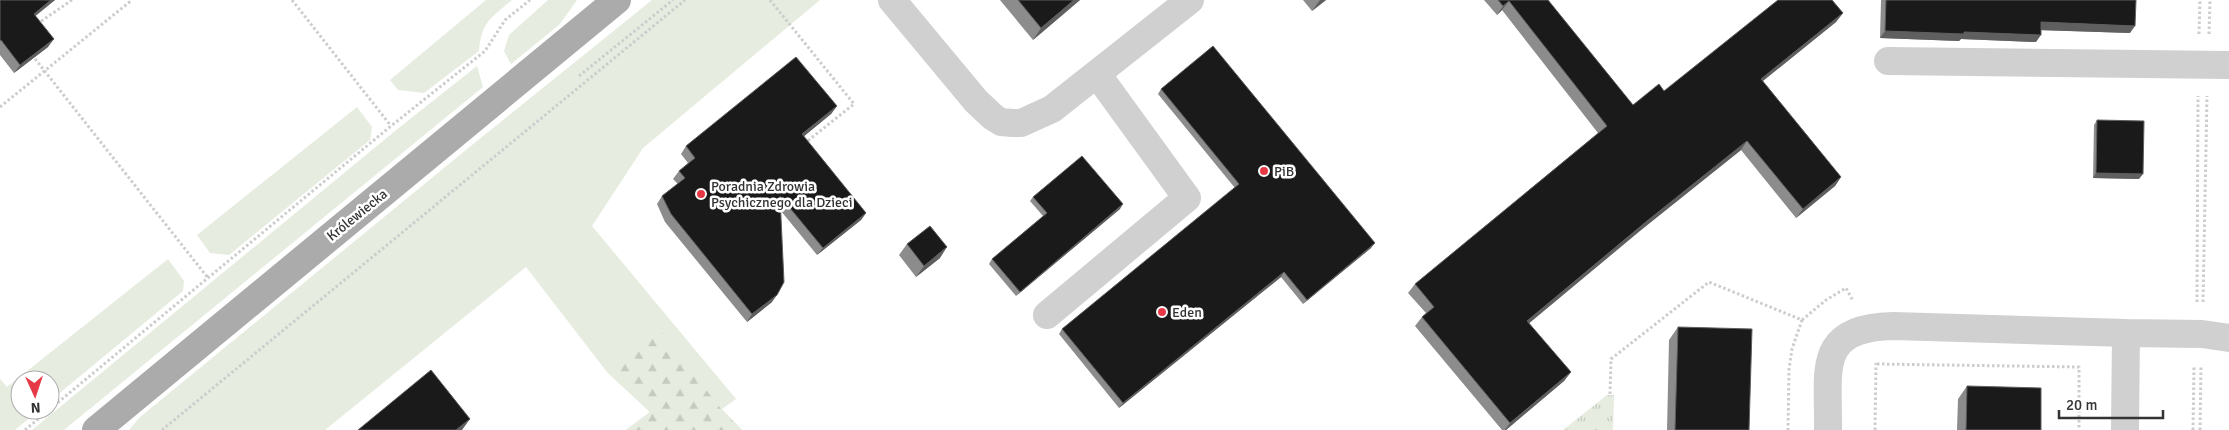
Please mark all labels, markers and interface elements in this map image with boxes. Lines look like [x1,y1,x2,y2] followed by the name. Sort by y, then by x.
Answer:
[1274,163,1294,180] place label: PiB
[1258,165,1270,177] marker: PiB
[711,178,853,211] place label: Poradnia Zdrowia Psychicznego dla Dzieci
[323,185,391,245] street label: Królewiecka
[695,188,707,200] marker: Poradnia Zdrowia Psychicznego dla Dzieci
[1172,304,1202,321] place label: Eden
[1156,306,1168,318] marker: Eden
[10,370,60,420] north arrow
[2059,388,2163,420] scale bar
[2066,396,2097,414] text: 20 m
[30,399,41,416] text: N

